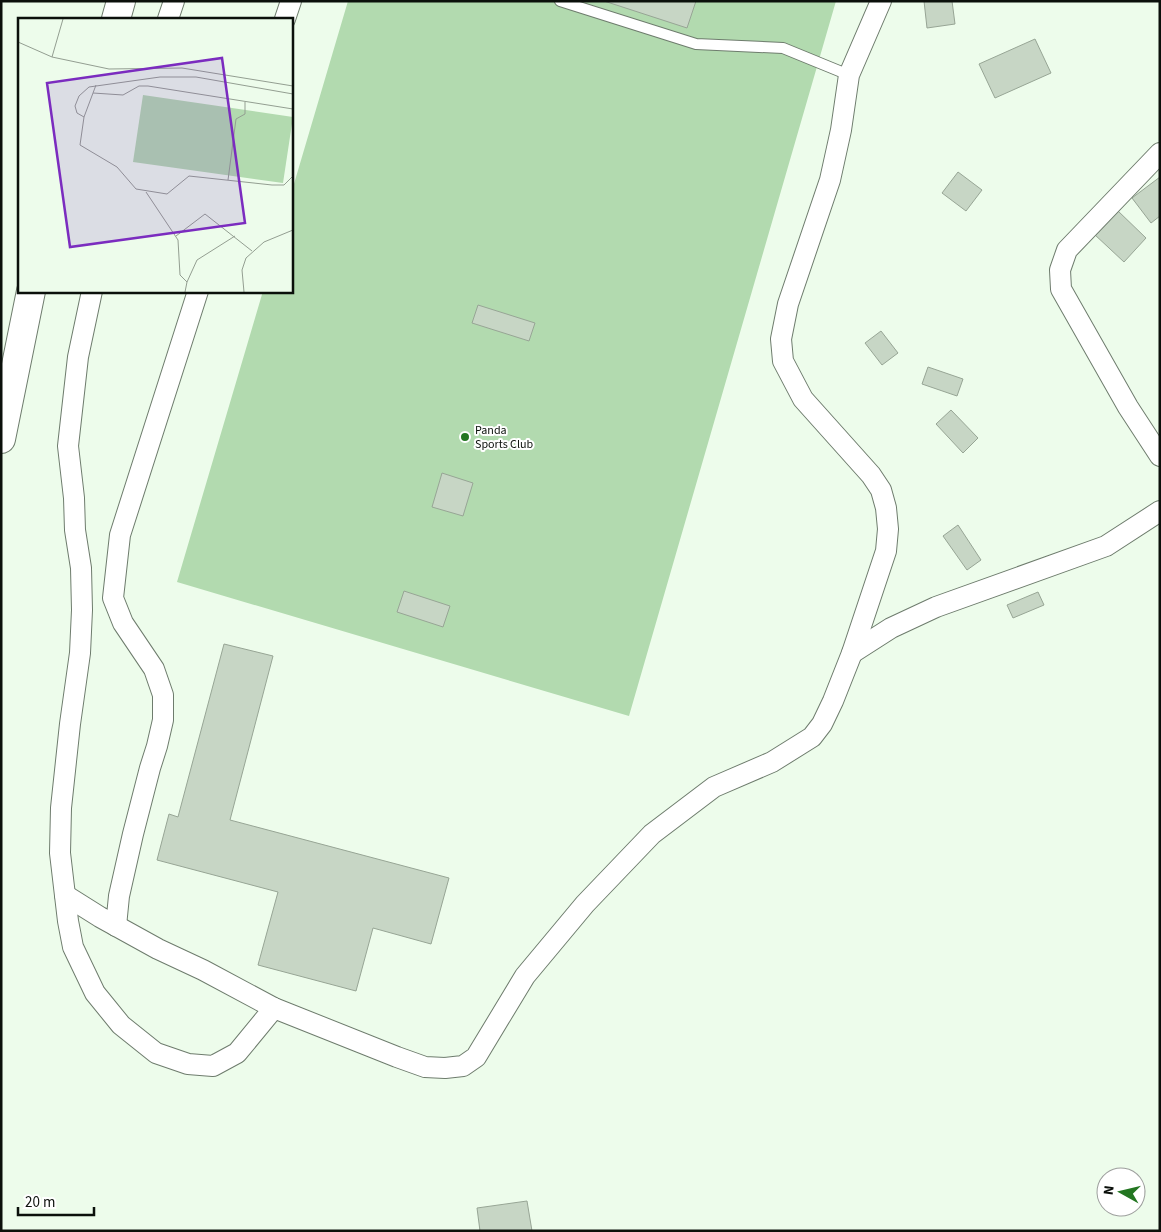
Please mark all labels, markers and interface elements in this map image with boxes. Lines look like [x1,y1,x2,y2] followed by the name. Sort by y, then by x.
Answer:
[18,18,292,292] inset map
[475,422,534,453] place label: Panda Sports Club
[459,431,471,443] marker: Panda Sports Club
[1096,1167,1146,1217] north arrow
[18,1184,94,1216] scale bar
[1099,1184,1120,1196] text: N
[25,1192,55,1213] text: 20 m

